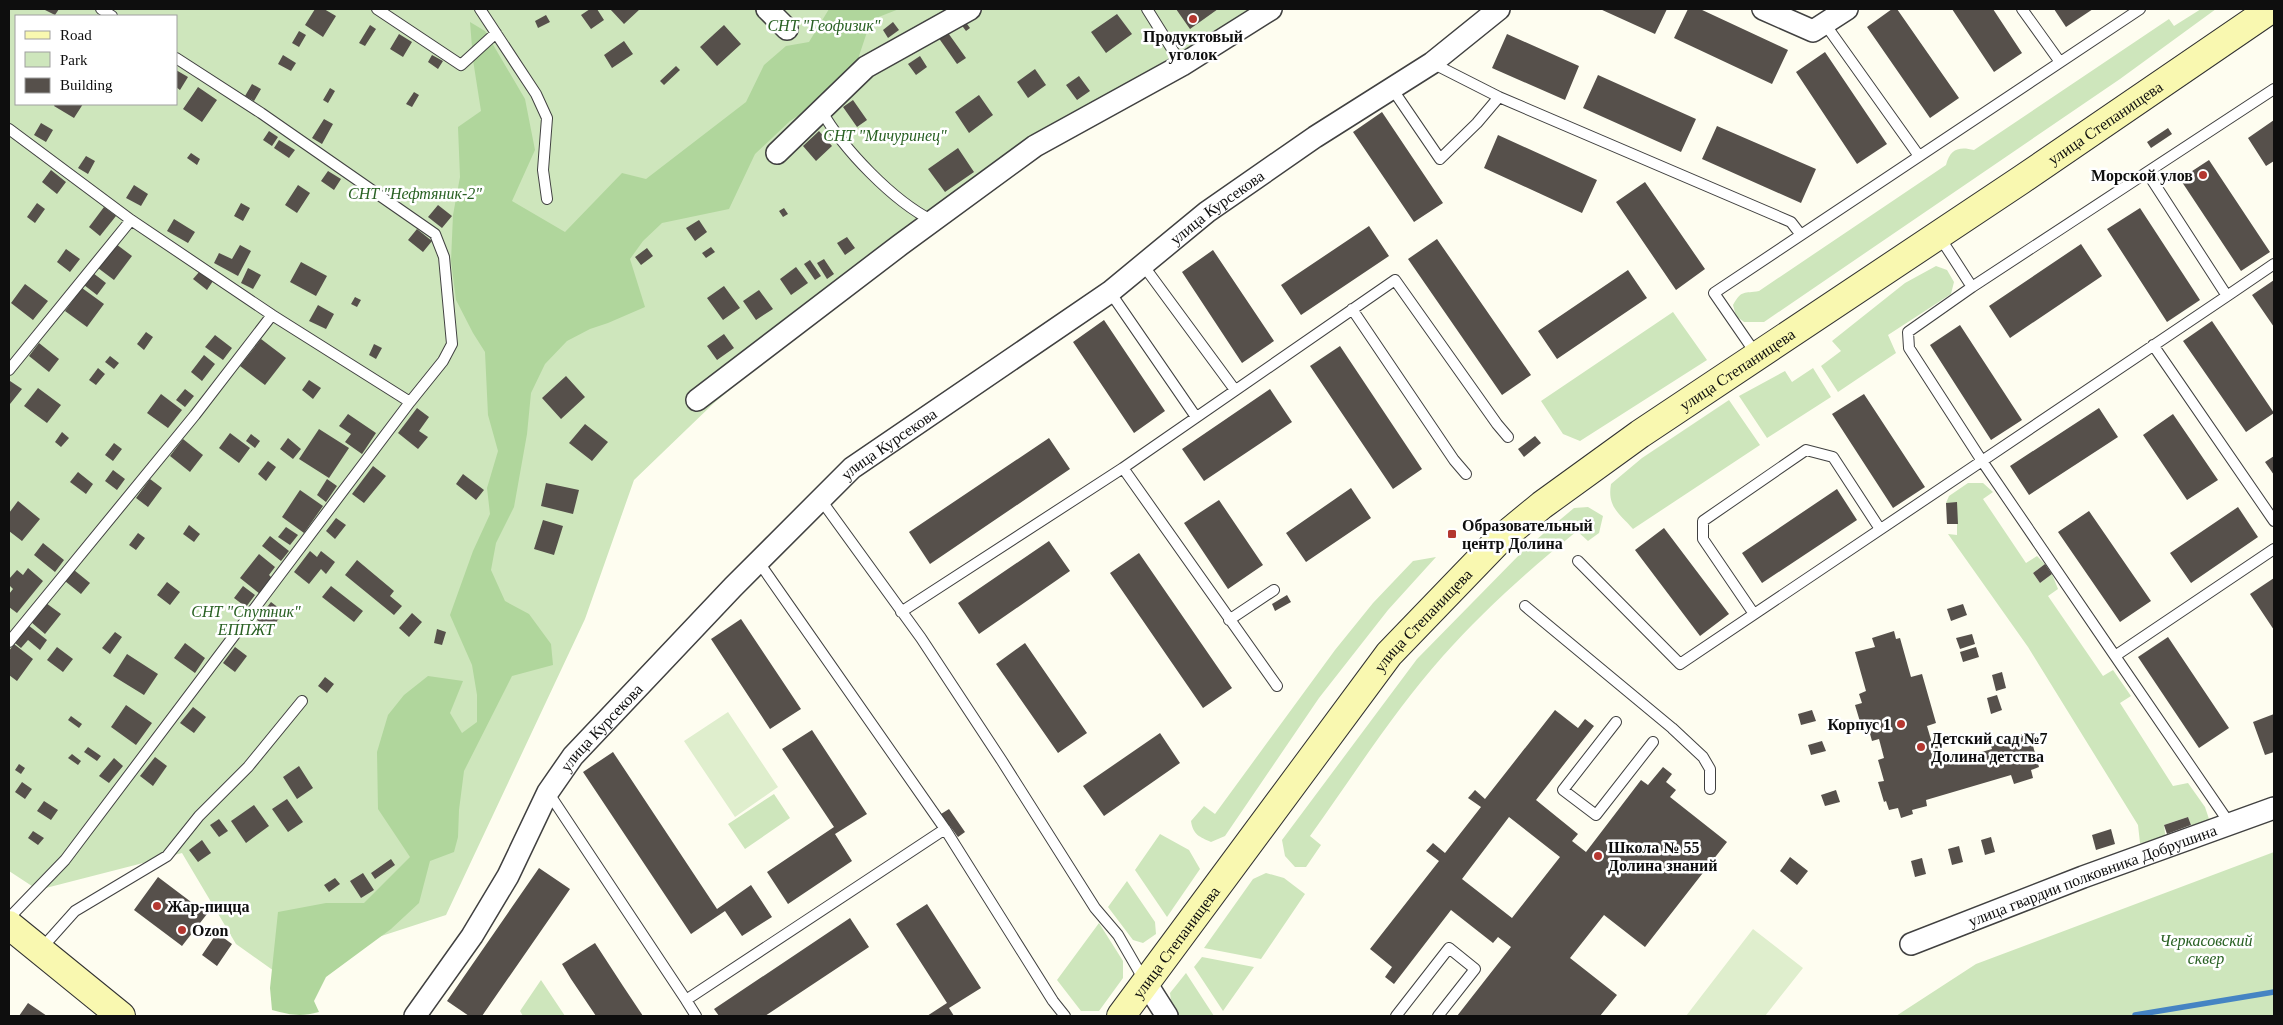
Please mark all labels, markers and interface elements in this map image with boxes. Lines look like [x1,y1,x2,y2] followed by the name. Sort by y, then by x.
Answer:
[1187,13,1199,25] marker: Продуктовый уголок
[15,15,178,105] legend
[767,17,881,35] park label: СНТ "Геофизик"
[60,27,92,43] text: Road
[1143,28,1243,64] place label: Продуктовый уголок
[60,52,88,68] text: Park
[60,77,113,93] text: Building
[2045,77,2165,168] street label: улица Степанищева
[823,127,947,145] park label: СНТ "Мичуринец"
[1166,167,1267,248] street label: улица Курсекова
[2091,167,2193,185] place label: Морской улов
[2197,169,2209,181] marker: Морской улов
[348,185,482,203] park label: СНТ "Нефтяник-2"
[1676,325,1798,415] street label: улица Степанищева
[837,404,940,484] street label: улица Курсекова
[1462,517,1593,553] place label: Образовательный центр Долина
[1446,528,1458,540] marker: Образовательный центр Долина
[1370,565,1475,676] street label: улица Степанищева
[191,603,301,638] park label: СНТ "Спутник" ЕППЖТ
[557,680,645,775] street label: улица Курсекова
[1827,716,1891,734] place label: Корпус 1
[1895,718,1907,730] marker: Корпус 1
[1931,730,2048,766] place label: Детский сад №7 Долина детства
[1915,741,1927,753] marker: Детский сад №7 Долина детства
[1966,821,2219,930] street label: улица гвардии полковника Добрушина
[1608,839,1718,875] place label: Школа № 55 Долина знаний
[1592,850,1604,862] marker: Школа № 55 Долина знаний
[1129,883,1223,1002] street label: улица Степанищева
[167,898,250,916] place label: Жар-пицца
[151,900,163,912] marker: Жар-пицца
[192,922,229,939] place label: Ozon
[176,924,188,936] marker: Ozon
[2159,932,2253,968] park label: Черкасовский сквер

